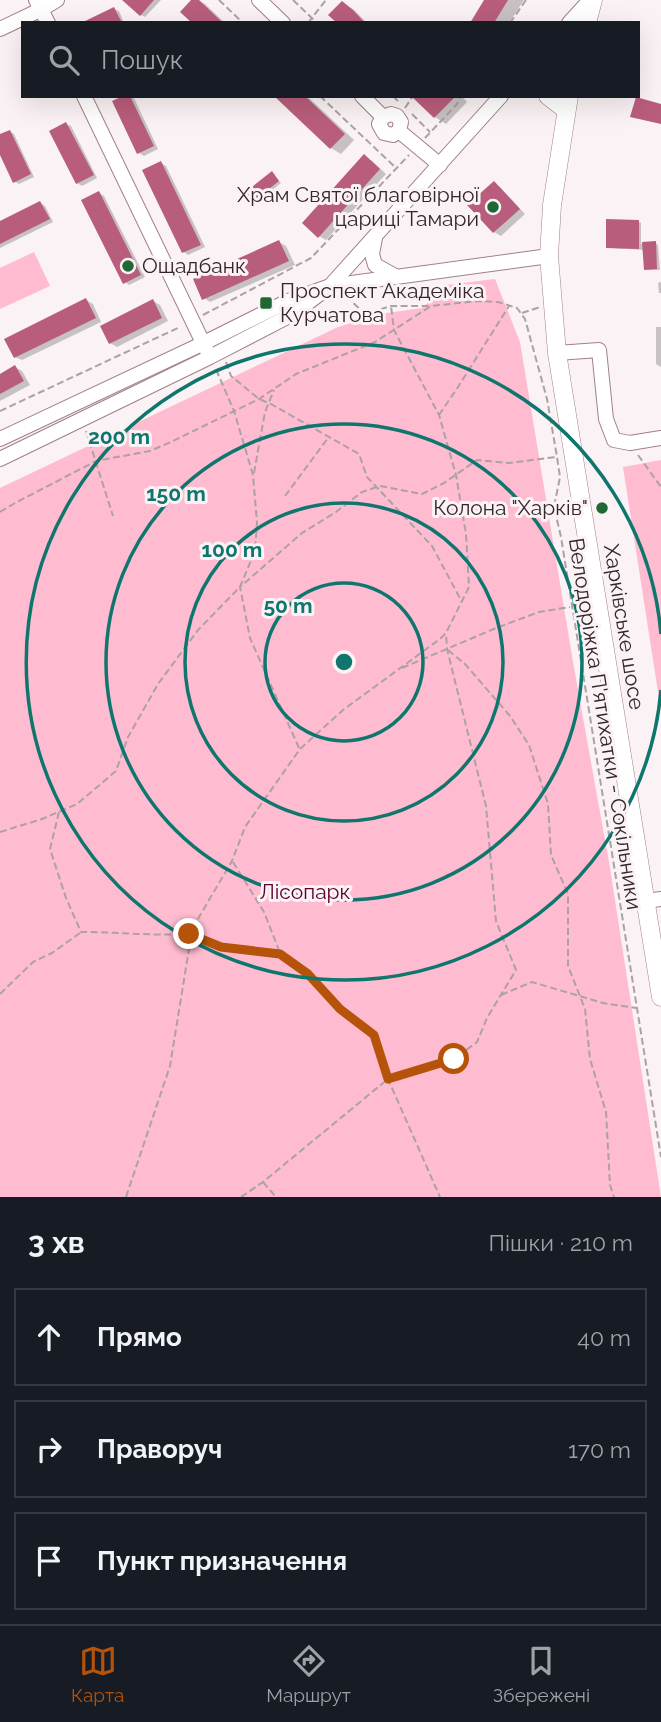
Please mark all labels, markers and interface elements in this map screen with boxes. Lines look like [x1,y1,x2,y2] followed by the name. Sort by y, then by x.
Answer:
[21,21,640,98] search box
[45,41,83,79] icon: search
[101,45,183,75] text: Пошук
[237,182,479,231] place label: Храм Святої благовірної цариці Тамари
[485,199,501,215] marker: Храм Святої благовірної цариці Тамари
[142,253,246,278] place label: Ощадбанк
[120,258,136,274] marker: Ощадбанк
[280,278,485,327] place label: Проспект Академіка Курчатова
[258,295,274,311] marker: Проспект Академіка Курчатова
[88,424,150,449] text: 200 m
[146,481,206,506] text: 150 m
[433,495,588,520] place label: Колона "Харків"
[594,500,610,516] marker: Колона "Харків"
[564,536,647,912] street label: Велодоріжка П'ятихатки - Сокільники
[202,537,262,562] text: 100 m
[599,542,650,711] street label: Харківське шосе
[263,593,313,618] text: 50 m
[332,650,356,674] centre of rings
[259,879,351,904] park label: Лісопарк
[173,918,204,949] route end
[438,1043,469,1074] route start
[28,1225,85,1260] text: 3 хв
[489,1229,633,1256] text: Пішки · 210 m
[30,1318,68,1356] icon: ahead
[97,1322,182,1352] text: Прямо
[577,1324,631,1351] text: 40 m
[30,1430,68,1468] icon: right
[97,1434,222,1464] text: Праворуч
[568,1436,631,1463] text: 170 m
[30,1542,68,1580] icon: arrive
[97,1546,347,1576] text: Пункт призначення
[71,1642,124,1706] tab: Карта
[266,1642,351,1706] tab: Маршрут
[493,1642,590,1706] tab: Збережені

